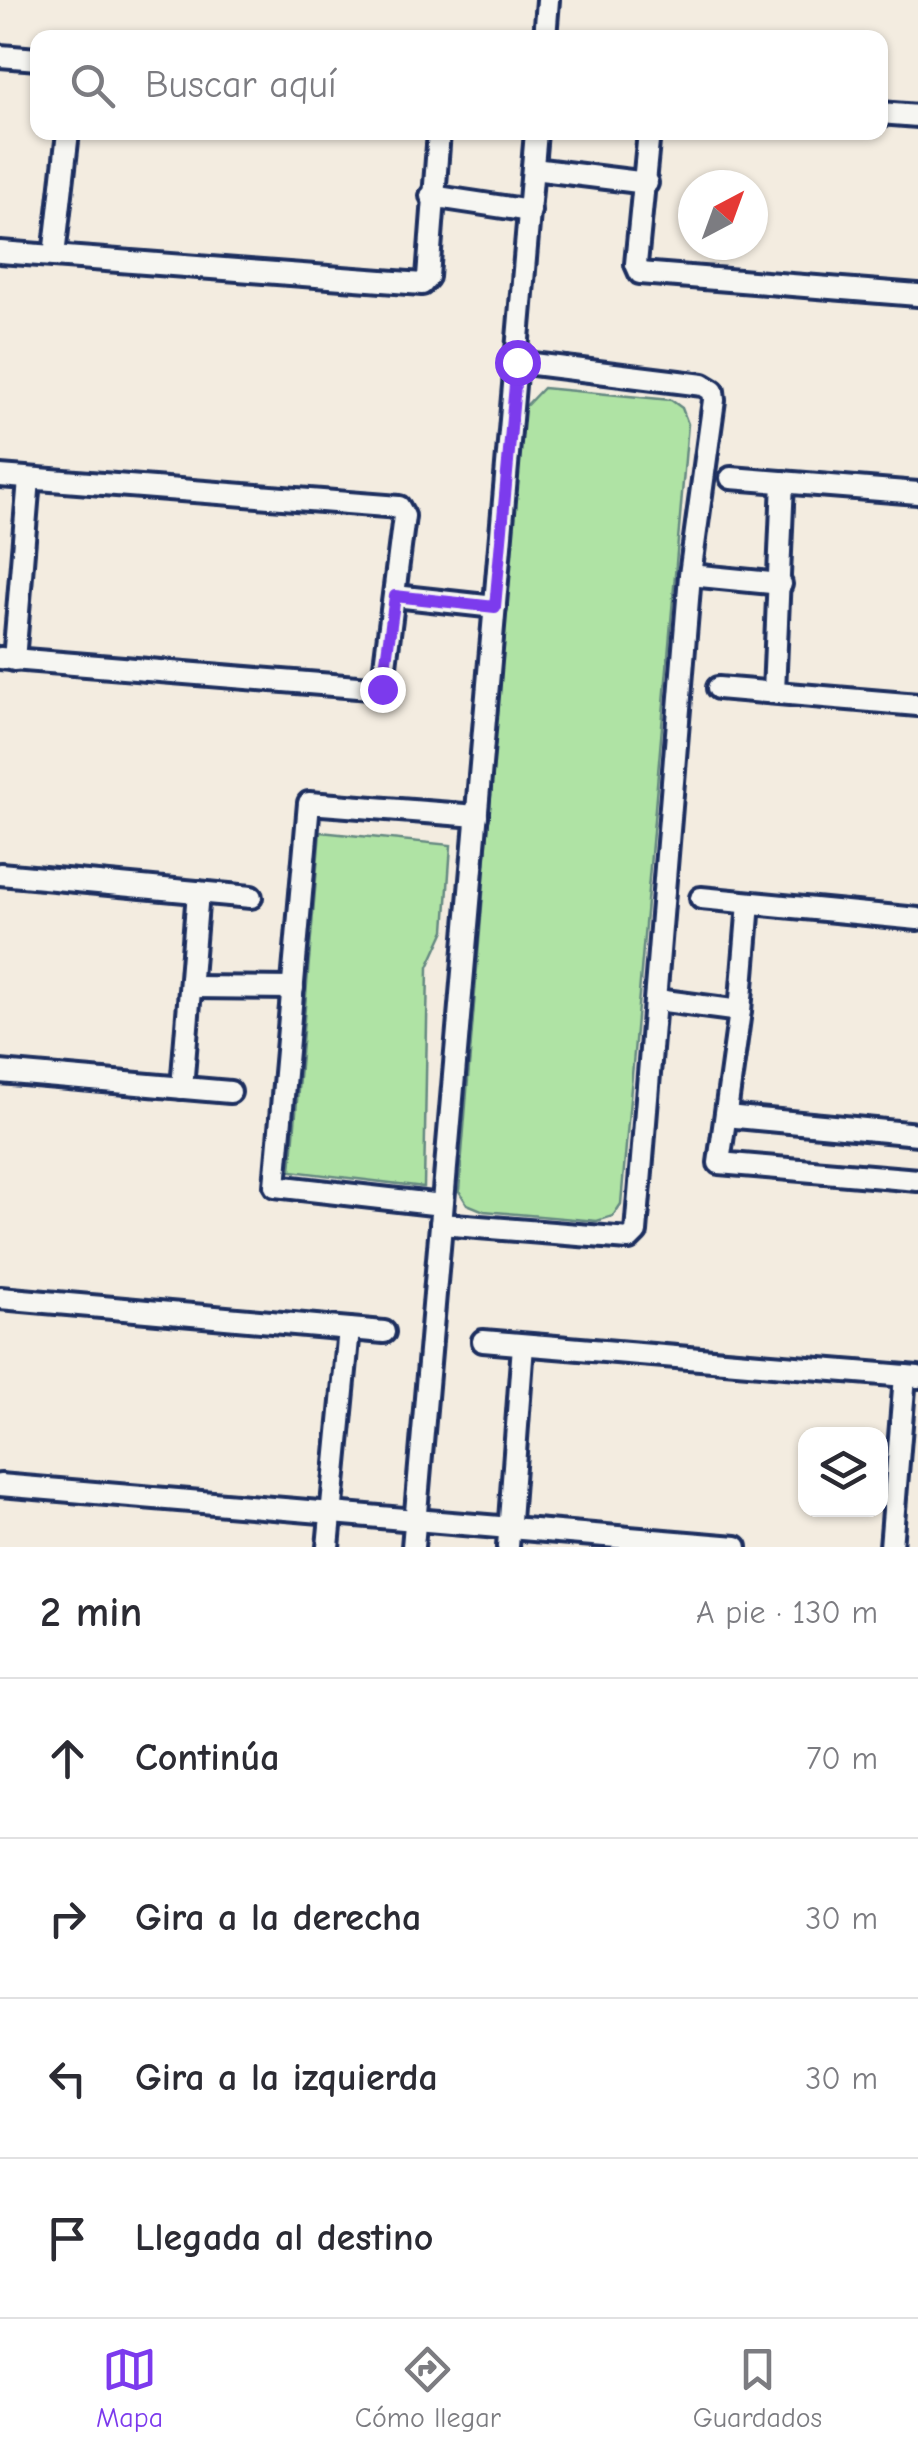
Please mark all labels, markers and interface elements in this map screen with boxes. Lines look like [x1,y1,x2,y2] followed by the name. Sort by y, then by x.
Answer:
[30,30,888,140] search box
[65,58,120,113] icon: search
[145,63,337,107] text: Buscar aquí
[678,170,768,260] north arrow
[495,340,541,386] route start
[360,667,406,713] route end
[798,1427,888,1517] map controls
[798,1427,888,1517] button: layers
[40,1588,142,1637] text: 2 min
[696,1594,878,1631] text: A pie · 130 m
[40,1731,95,1786] icon: ahead
[135,1736,279,1780] text: Continúa
[806,1740,878,1777] text: 70 m
[40,1891,95,1946] icon: right
[135,1896,421,1940] text: Gira a la derecha
[805,1900,878,1937] text: 30 m
[40,2051,95,2106] icon: left
[135,2056,438,2100] text: Gira a la izquierda
[805,2060,878,2097] text: 30 m
[40,2211,95,2266] icon: arrive
[135,2216,433,2260] text: Llegada al destino
[96,2342,163,2434] tab: Mapa
[355,2342,501,2434] tab: Cómo llegar
[693,2342,822,2434] tab: Guardados

